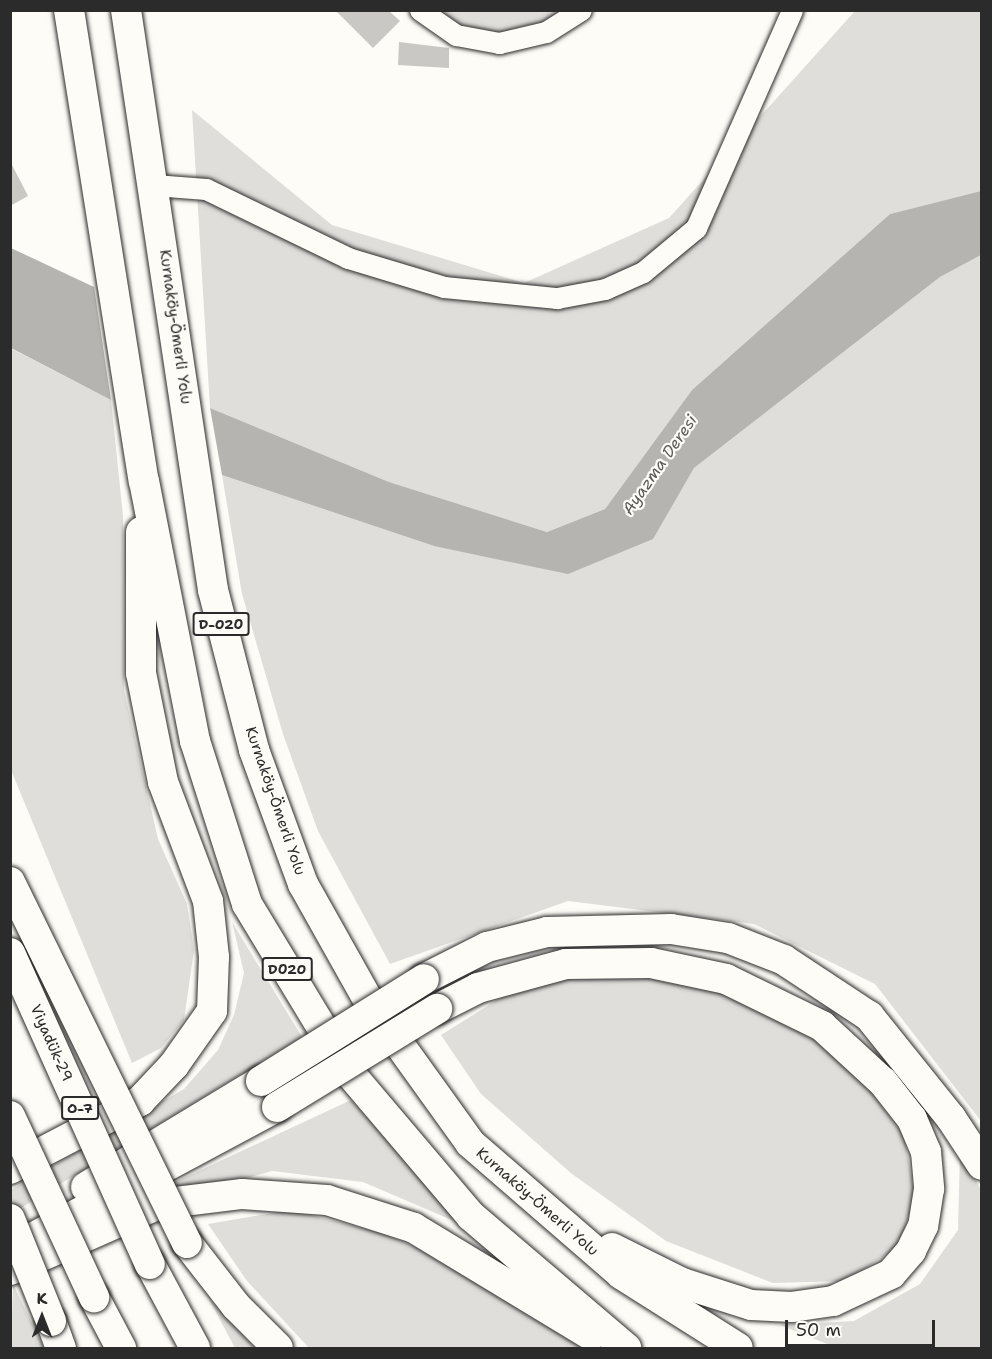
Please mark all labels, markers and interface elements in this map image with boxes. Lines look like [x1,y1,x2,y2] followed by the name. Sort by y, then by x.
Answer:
[155,249,195,405] street label: Kurnaköy-Ömerli Yolu
[619,412,701,518] water label: Ayazma Deresi
[192,613,250,635] road number: D-020
[241,724,309,878] street label: Kurnaköy-Ömerli Yolu
[262,958,312,980] road number: D020
[26,1002,76,1084] street label: Viyadük-29
[60,1097,100,1119] road number: O-7
[472,1144,602,1260] street label: Kurnaköy-Ömerli Yolu
[12,1287,72,1347] north arrow
[37,1288,47,1309] text: K
[788,1308,938,1346] scale bar
[796,1318,841,1342] text: 50 m

